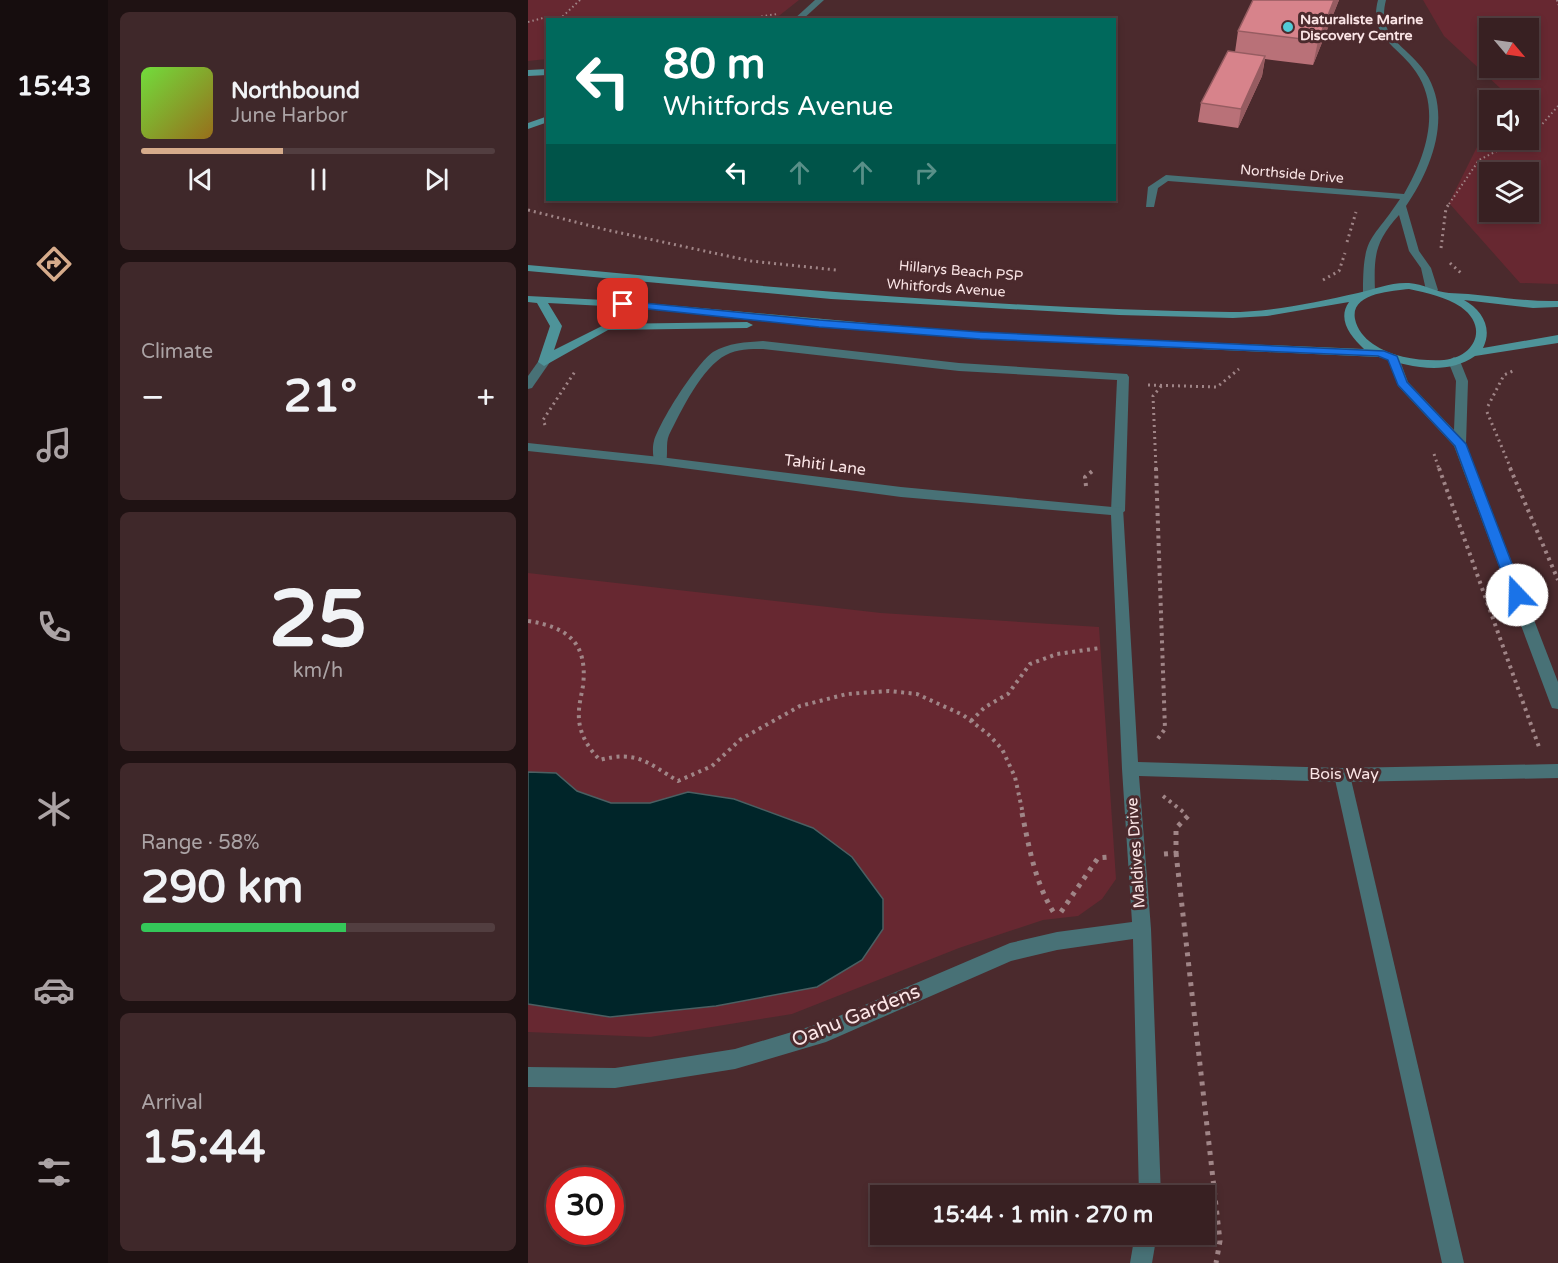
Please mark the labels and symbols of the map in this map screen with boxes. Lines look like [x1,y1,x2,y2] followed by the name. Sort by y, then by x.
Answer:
[1300,11,1423,44] place label: Naturaliste Marine Discovery Centre
[1479,18,1539,78] north arrow
[1281,20,1295,34] marker: Naturaliste Marine Discovery Centre
[1240,161,1345,187] street label: Northside Drive
[898,257,1024,285] street label: Hillarys Beach PSP
[886,275,1006,301] street label: Whitfords Avenue
[597,278,648,329] pin
[783,450,867,480] street label: Tahiti Lane
[1485,563,1549,627] position arrow
[1309,764,1379,784] street label: Bois Way
[1122,797,1150,909] street label: Maldives Drive
[788,979,924,1053] street label: Oahu Gardens
[546,1167,624,1245] speed limit sign: 30

